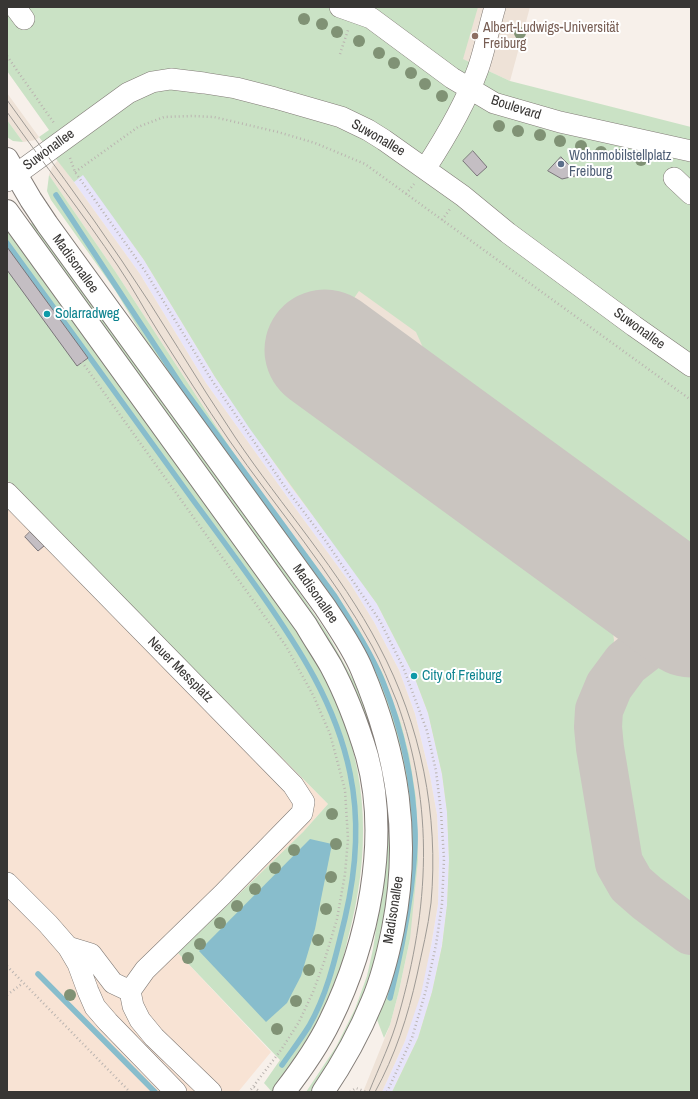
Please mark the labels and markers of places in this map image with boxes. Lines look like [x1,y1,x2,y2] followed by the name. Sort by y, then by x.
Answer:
[483,20,619,52] place label: Albert-Ludwigs-Universität Freiburg
[470,31,480,41] marker: Albert-Ludwigs-Universität Freiburg
[569,148,672,180] place label: Wohnmobilstellplatz Freiburg
[556,159,566,169] marker: Wohnmobilstellplatz Freiburg
[55,306,119,322] place label: Solarradweg
[42,309,52,319] marker: Solarradweg
[422,668,502,684] place label: City of Freiburg
[409,671,419,681] marker: City of Freiburg

